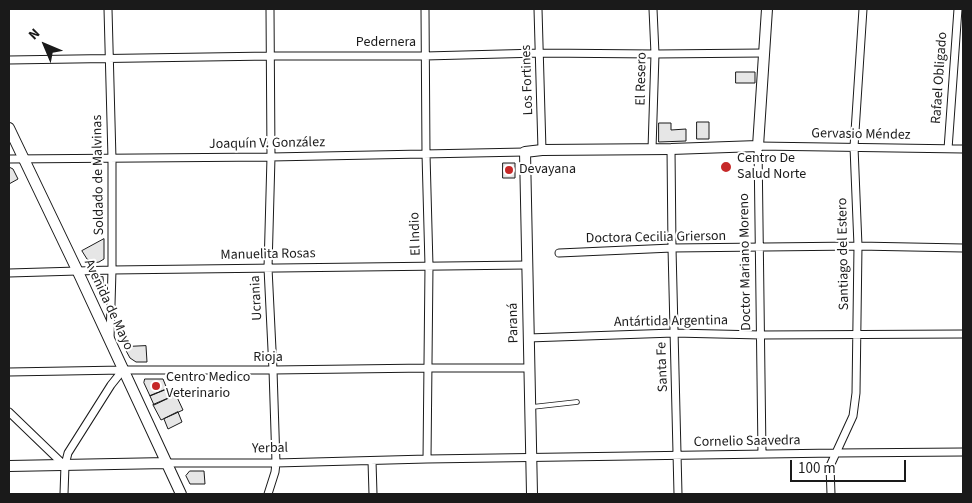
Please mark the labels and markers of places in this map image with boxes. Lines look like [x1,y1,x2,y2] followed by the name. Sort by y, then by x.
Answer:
[737,151,806,184] place label: Centro De Salud Norte
[719,160,733,174] marker: Centro De Salud Norte
[519,162,576,178] place label: Devayana
[503,164,515,176] marker: Devayana
[166,370,250,402] place label: Centro Medico Veterinario
[150,380,162,392] marker: Centro Medico Veterinario

